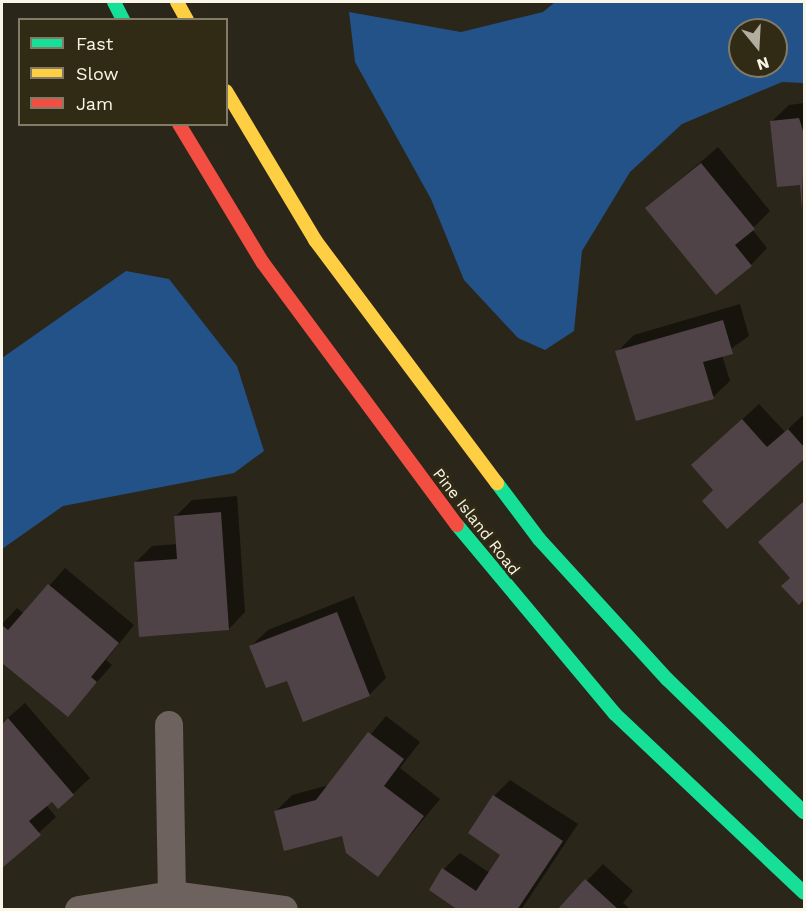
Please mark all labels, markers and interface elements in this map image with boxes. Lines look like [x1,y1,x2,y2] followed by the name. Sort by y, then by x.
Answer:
[18,18,228,126] legend
[728,18,788,78] north arrow
[76,33,113,54] text: Fast
[755,53,772,75] text: N
[76,63,119,84] text: Slow
[76,93,113,114] text: Jam
[428,465,524,579] street label: Pine Island Road

